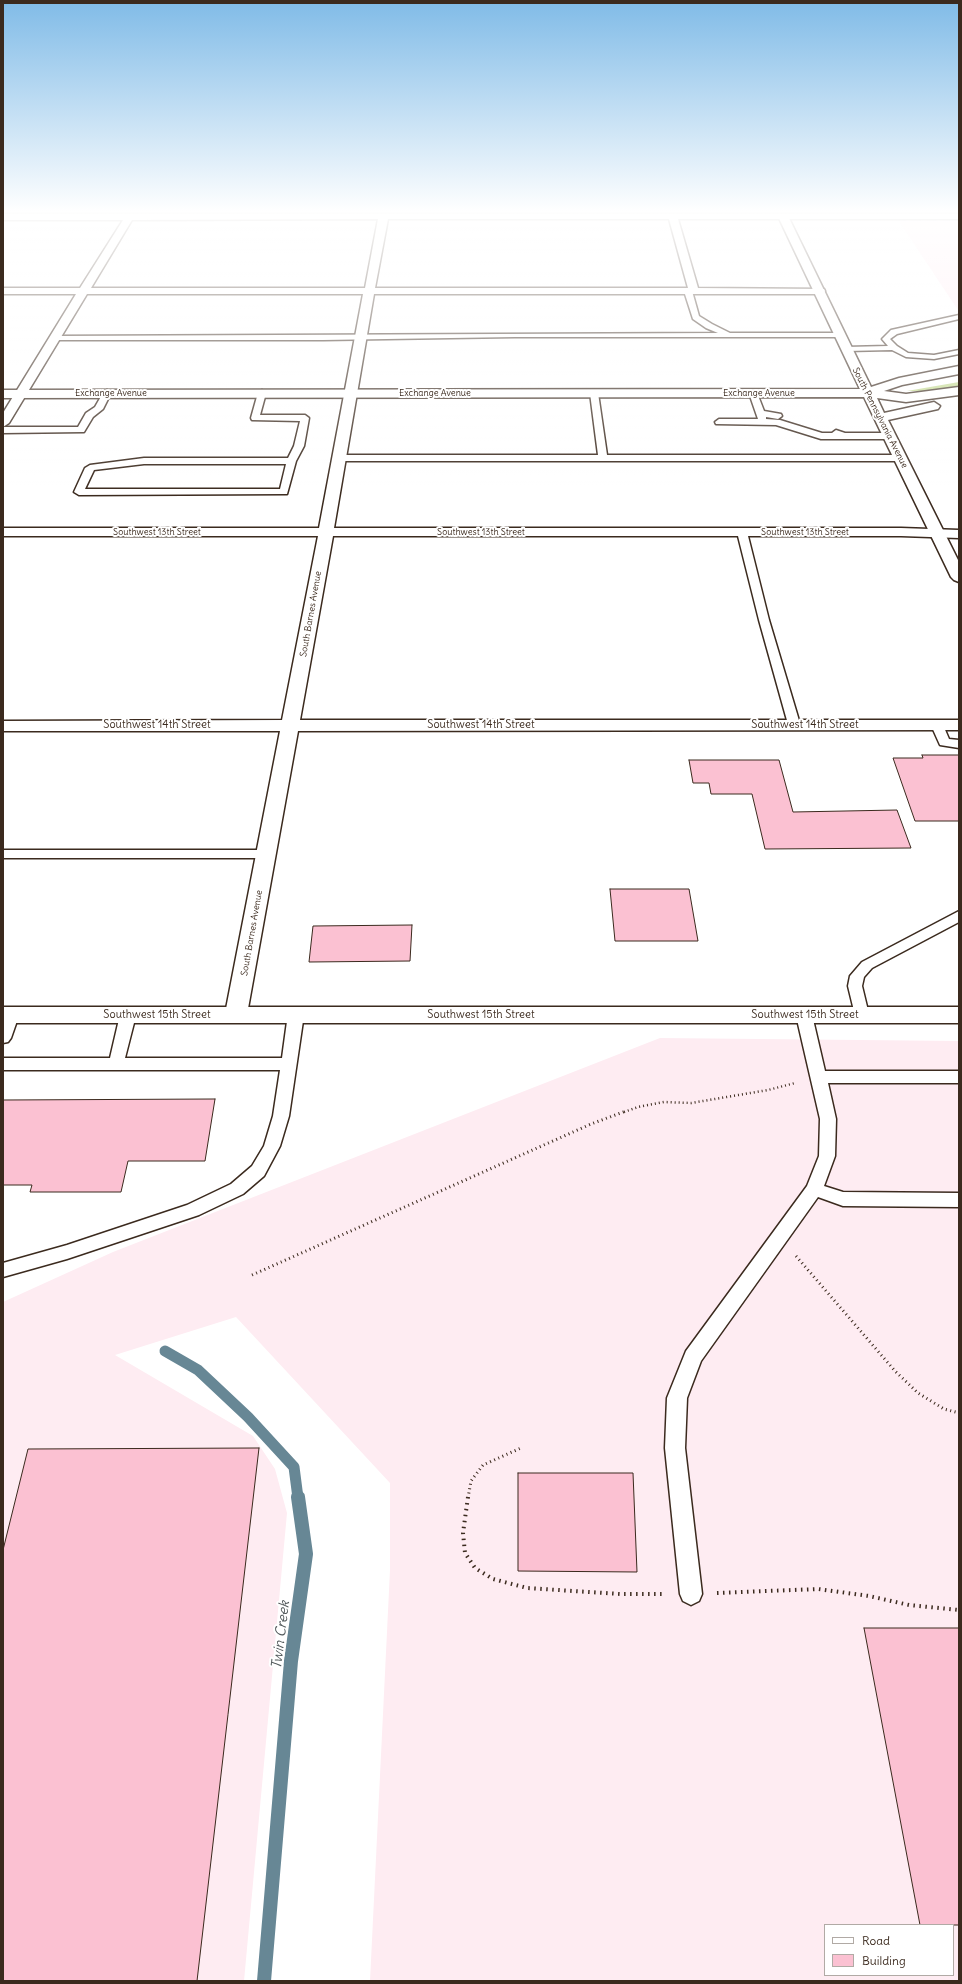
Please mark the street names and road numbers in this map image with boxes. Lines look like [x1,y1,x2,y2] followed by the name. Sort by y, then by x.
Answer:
[850,366,910,470] street label: South Pennsylvania Avenue
[75,388,147,398] street label: Exchange Avenue
[399,388,471,398] street label: Exchange Avenue
[723,388,795,398] street label: Exchange Avenue
[113,527,201,537] street label: Southwest 13th Street
[437,527,525,537] street label: Southwest 13th Street
[761,527,849,537] street label: Southwest 13th Street
[298,570,324,658] street label: South Barnes Avenue
[103,718,211,732] street label: Southwest 14th Street
[427,718,535,732] street label: Southwest 14th Street
[751,718,859,732] street label: Southwest 14th Street
[239,889,265,977] street label: South Barnes Avenue
[103,1008,211,1022] street label: Southwest 15th Street
[427,1008,535,1022] street label: Southwest 15th Street
[751,1008,859,1022] street label: Southwest 15th Street

